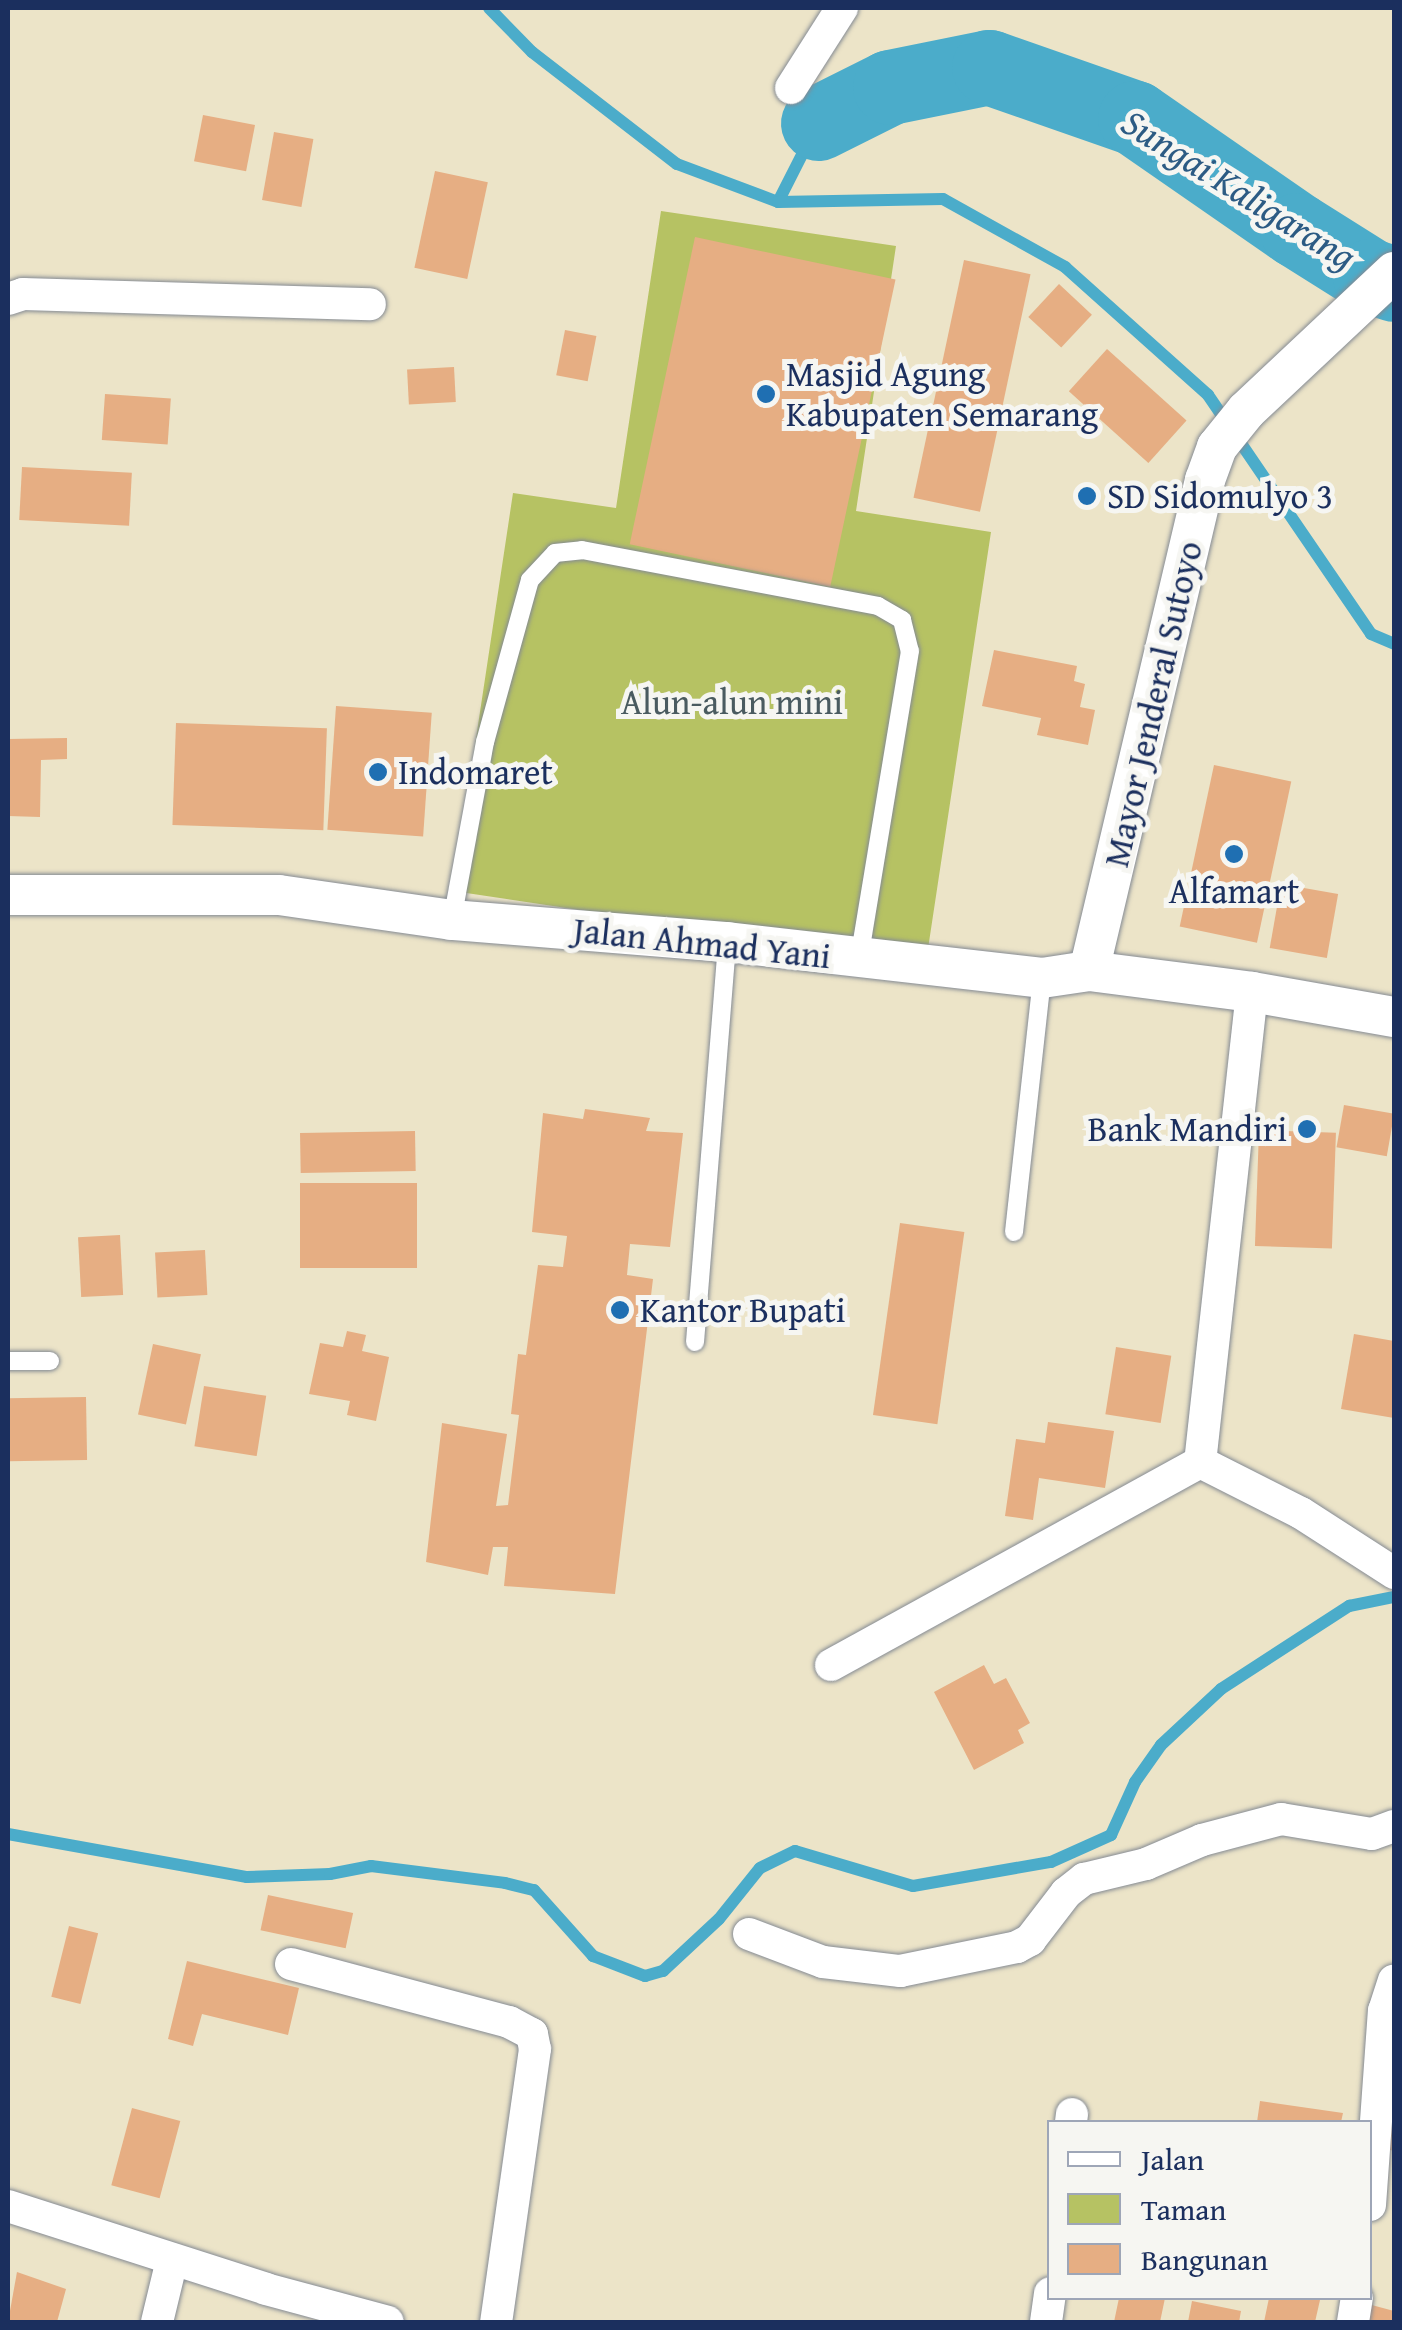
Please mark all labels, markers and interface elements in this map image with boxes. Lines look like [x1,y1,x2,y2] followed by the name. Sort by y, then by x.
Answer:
[1114,99,1364,279] water label: Sungai Kaligarang
[786,353,1098,435] place label: Masjid Agung Kabupaten Semarang
[755,383,777,405] marker: Masjid Agung Kabupaten Semarang
[1107,475,1333,517] place label: SD Sidomulyo 3
[1076,485,1098,507] marker: SD Sidomulyo 3
[1095,537,1211,871] street label: Mayor Jenderal Sutoyo
[621,681,843,723] park label: Alun-alun mini
[398,751,553,793] place label: Indomaret
[367,761,389,783] marker: Indomaret
[1223,843,1245,865] marker: Alfamart
[1169,870,1299,912] place label: Alfamart
[571,909,833,977] street label: Jalan Ahmad Yani
[1088,1108,1287,1150] place label: Bank Mandiri
[1296,1118,1318,1140] marker: Bank Mandiri
[640,1289,846,1331] place label: Kantor Bupati
[609,1299,631,1321] marker: Kantor Bupati
[1047,2120,1372,2300] legend
[1141,2137,1204,2181] text: Jalan
[1141,2187,1226,2231] text: Taman
[1141,2237,1268,2281] text: Bangunan

